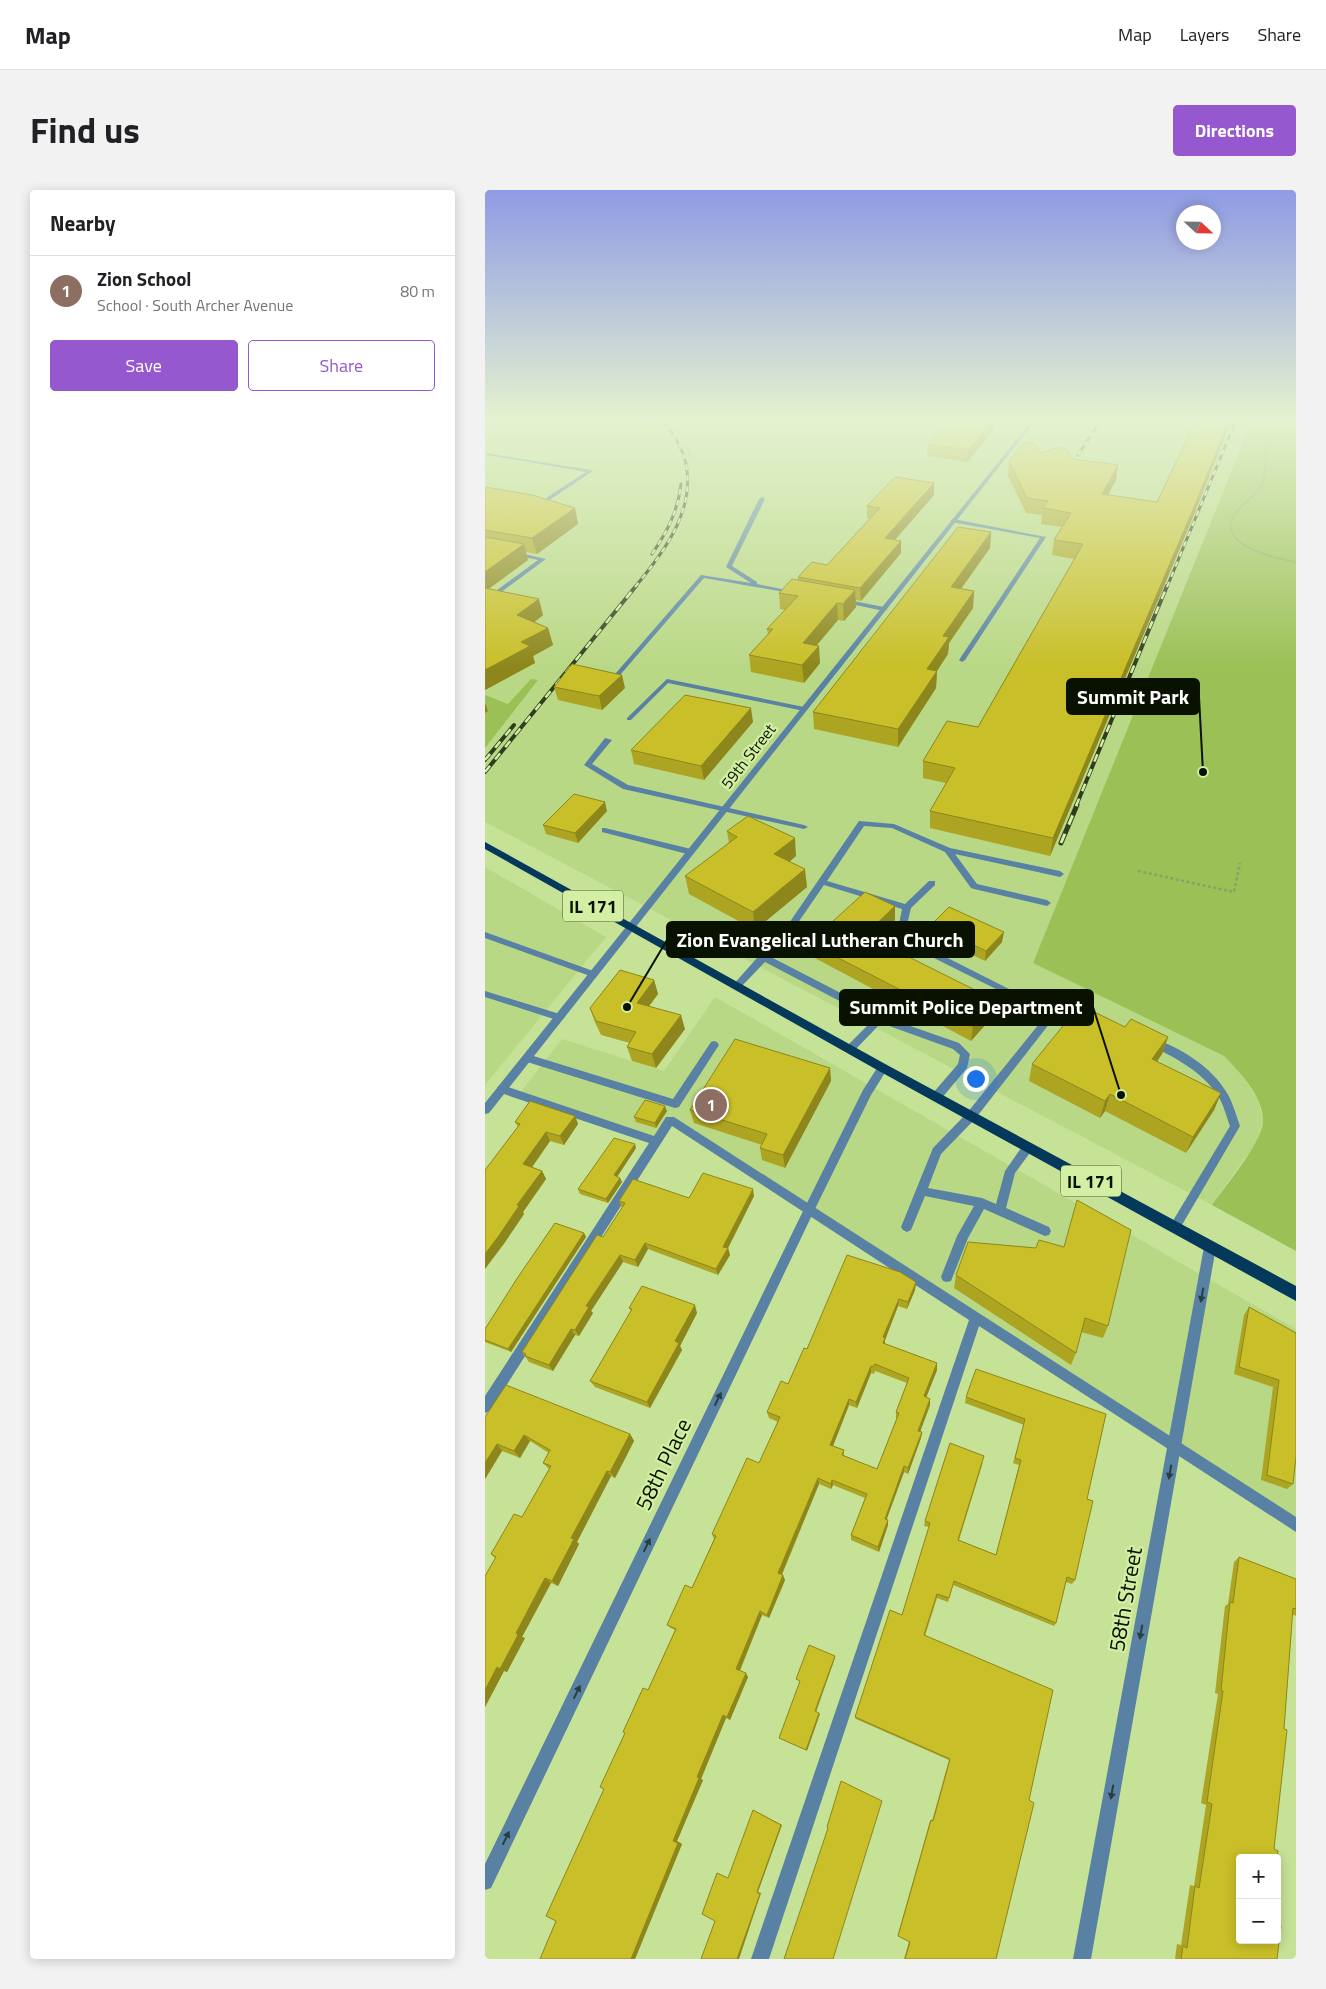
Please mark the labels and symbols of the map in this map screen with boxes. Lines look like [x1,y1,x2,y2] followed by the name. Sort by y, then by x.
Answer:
[1176,205,1221,250] north arrow
[1067,679,1199,714] callout: Summit Park
[1077,681,1190,712] text: Summit Park
[715,718,781,794] street label: 59th Street
[563,890,623,921] road number: IL 171
[667,922,974,957] callout: Zion Evangelical Lutheran Church
[676,924,964,955] text: Zion Evangelical Lutheran Church
[840,990,1093,1025] callout: Summit Police Department
[850,991,1082,1022] text: Summit Police Department
[963,1066,989,1092] your location
[695,1086,727,1124] pin: 1
[1061,1166,1121,1196] road number: IL 171
[1197,1287,1205,1303] one-way arrow
[714,1392,722,1406] one-way arrow
[626,1412,700,1516] street label: 58th Place
[1165,1464,1173,1480] one-way arrow
[643,1538,651,1553] one-way arrow
[1099,1544,1151,1654] street label: 58th Street
[1136,1624,1144,1640] one-way arrow
[573,1685,581,1699] one-way arrow
[1107,1784,1115,1800] one-way arrow
[502,1831,510,1845] one-way arrow

